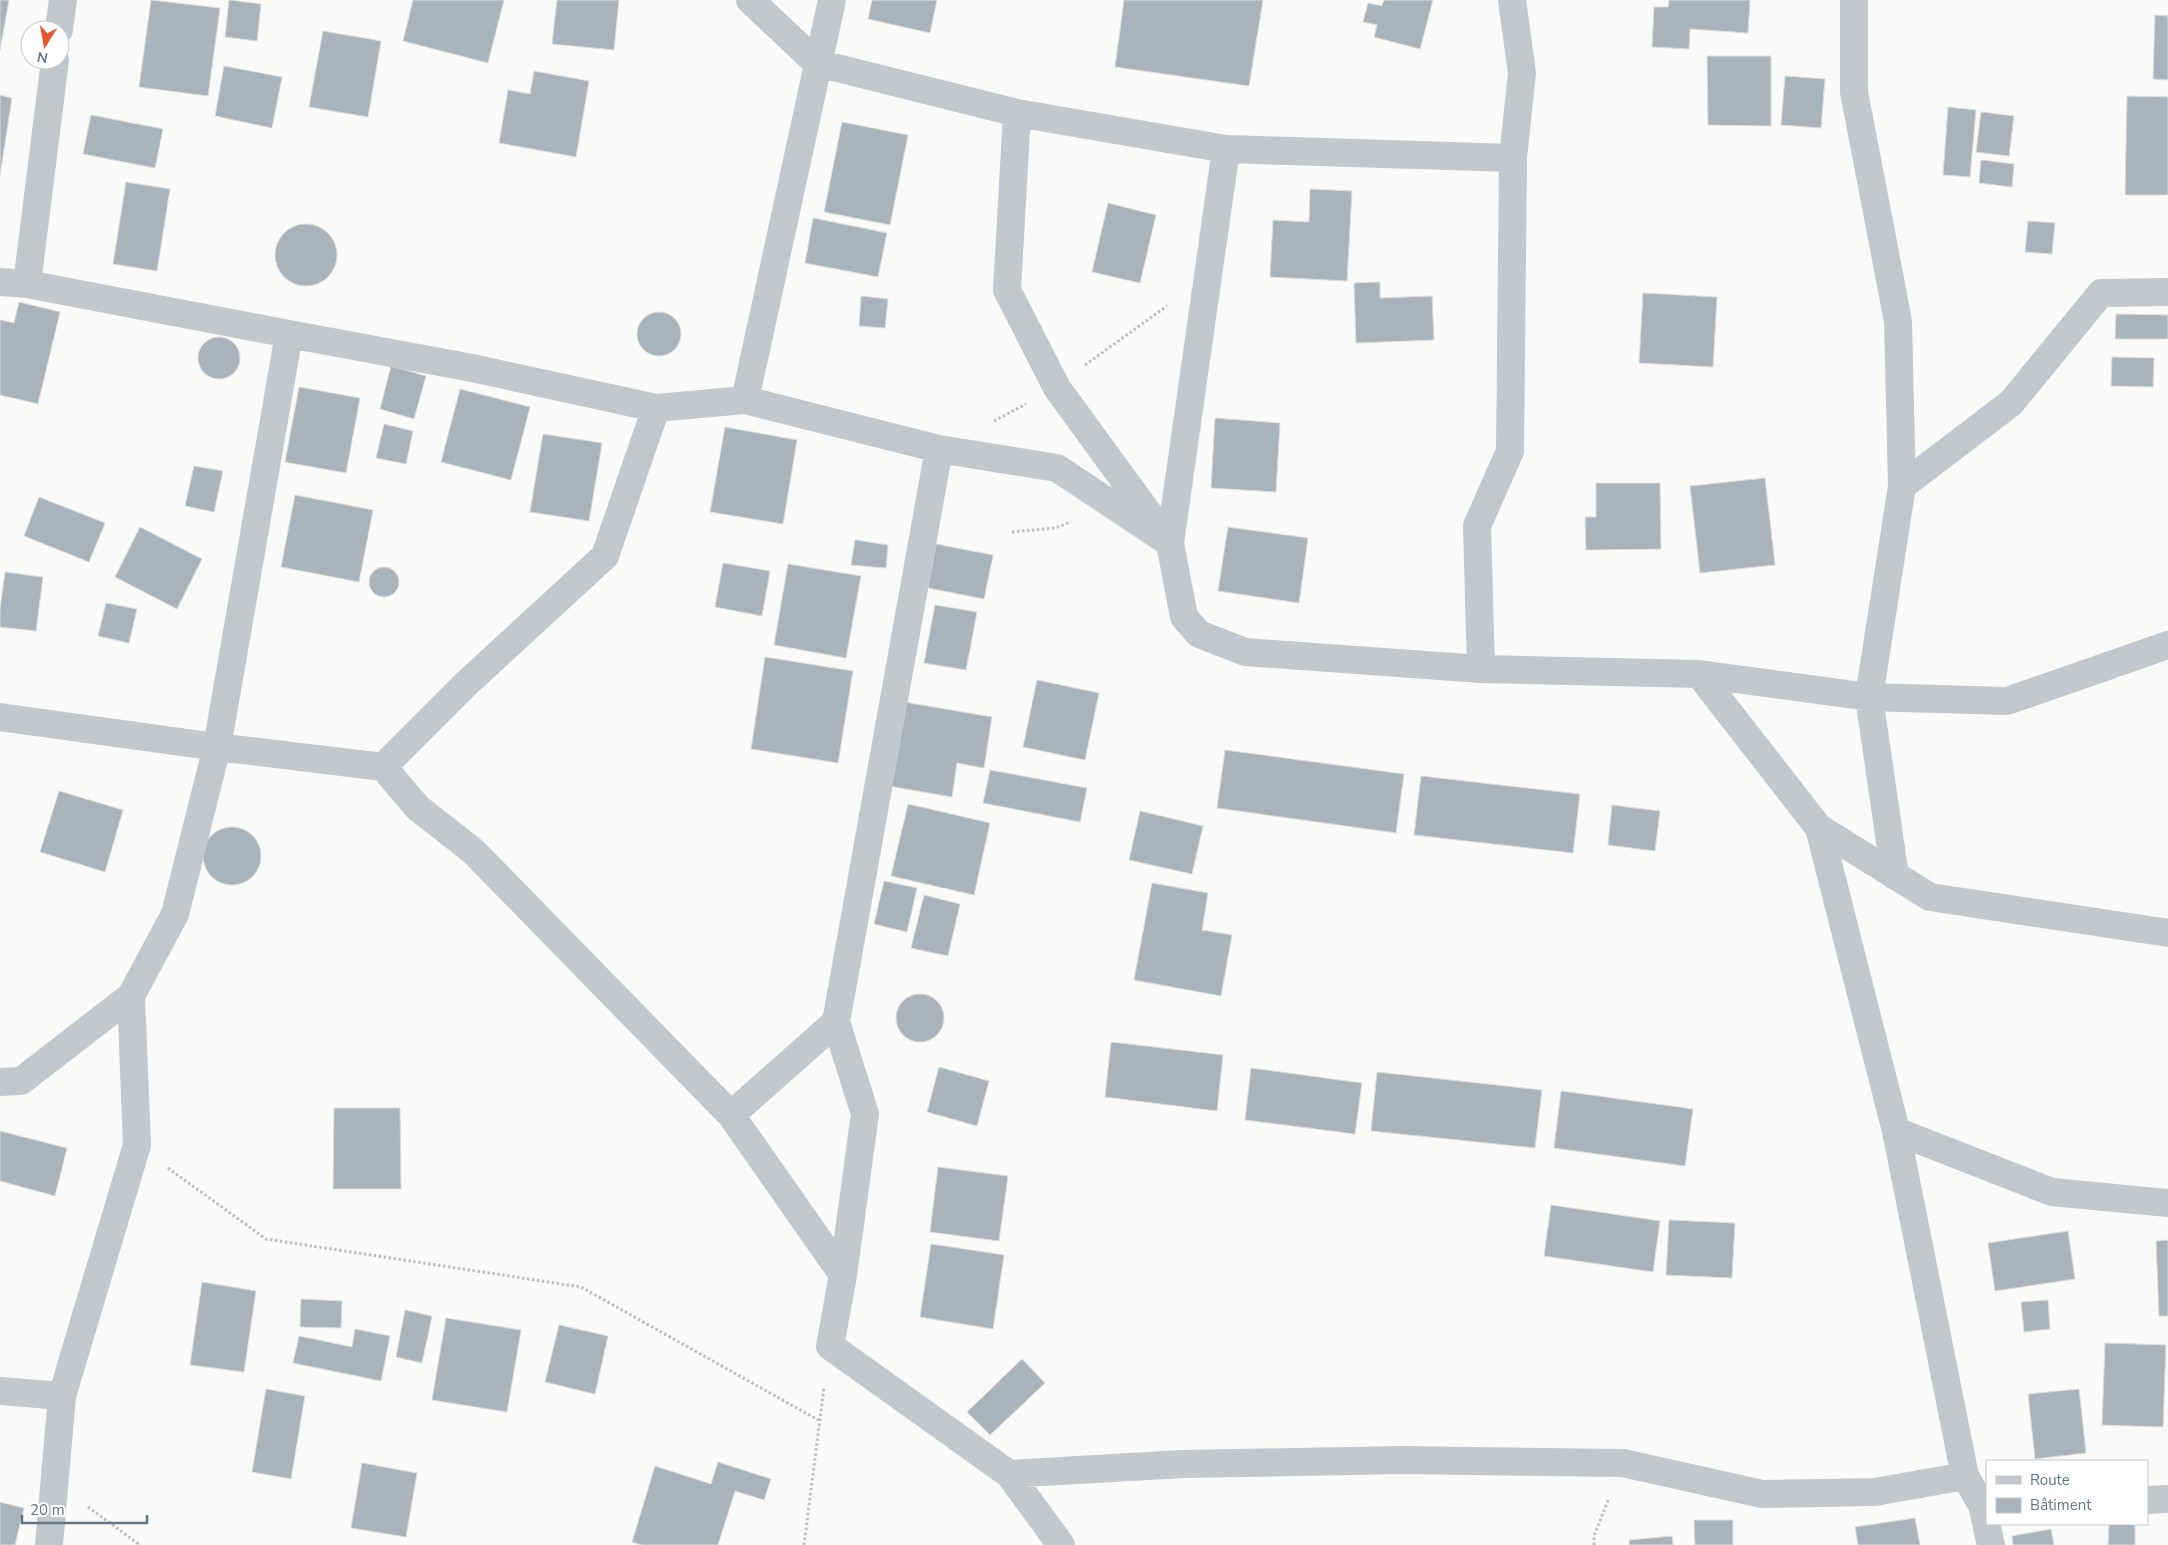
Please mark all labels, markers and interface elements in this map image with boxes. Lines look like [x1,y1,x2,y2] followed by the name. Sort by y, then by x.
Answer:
[20,20,70,70] north arrow
[36,47,50,68] text: N
[1986,1460,2148,1525] legend
[2030,1470,2070,1490] text: Route
[22,1492,148,1524] scale bar
[2030,1495,2092,1515] text: Bâtiment
[30,1500,65,1520] text: 20 m

